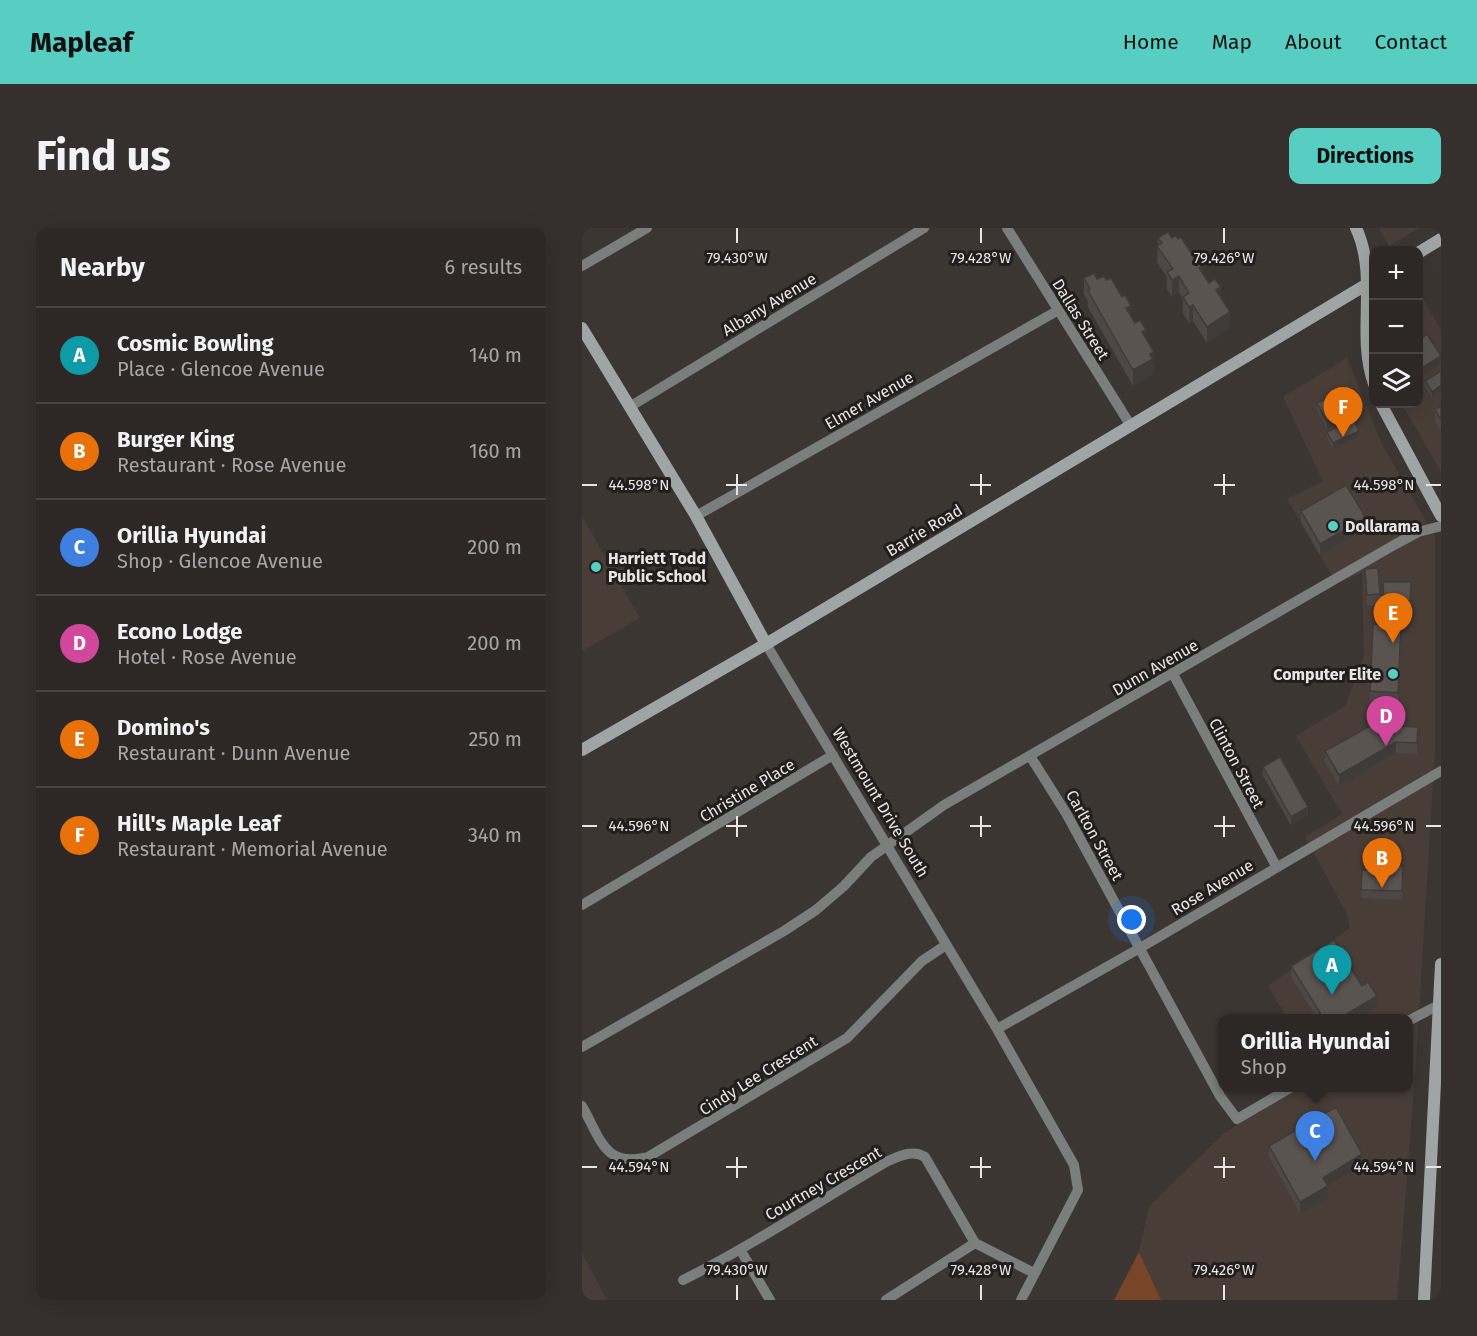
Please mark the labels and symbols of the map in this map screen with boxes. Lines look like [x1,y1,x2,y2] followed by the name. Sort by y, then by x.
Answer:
[706,249,768,267] text: 79.430°W
[951,249,1012,267] text: 79.428°W
[1194,249,1255,267] text: 79.426°W
[719,269,820,340] street label: Albany Avenue
[1048,275,1113,363] street label: Dallas Street
[822,367,917,433] street label: Elmer Avenue
[1324,388,1362,437] pin: F
[608,476,670,494] text: 44.598°N
[1353,476,1415,494] text: 44.598°N
[883,500,966,561] street label: Barrie Road
[1345,517,1420,536] place label: Dollarama
[1326,519,1340,533] marker: Dollarama
[608,549,706,586] place label: Harriett Todd Public School
[589,560,603,574] marker: Harriett Todd Public School
[1374,594,1412,643] pin: E
[1109,635,1201,700] street label: Dunn Avenue
[1273,665,1381,684] place label: Computer Elite
[1386,667,1400,681] marker: Computer Elite
[1366,696,1406,746] pin: D
[1205,715,1268,812] street label: Clinton Street
[828,724,933,880] street label: Westmount Drive South
[696,755,798,826] street label: Christine Place
[1062,787,1127,884] street label: Carlton Street
[609,817,669,835] text: 44.596°N
[1354,817,1414,835] text: 44.596°N
[1362,838,1402,888] pin: B
[1168,856,1257,919] street label: Rose Avenue
[1117,905,1146,934] your location
[1312,946,1352,995] pin: A
[696,1031,821,1119] street label: Cindy Lee Crescent
[1296,1112,1334,1161] pin: C
[762,1142,885,1224] street label: Courtney Crescent
[609,1158,669,1176] text: 44.594°N
[1354,1158,1414,1176] text: 44.594°N
[706,1261,768,1279] text: 79.430°W
[951,1261,1012,1279] text: 79.428°W
[1194,1261,1255,1279] text: 79.426°W

